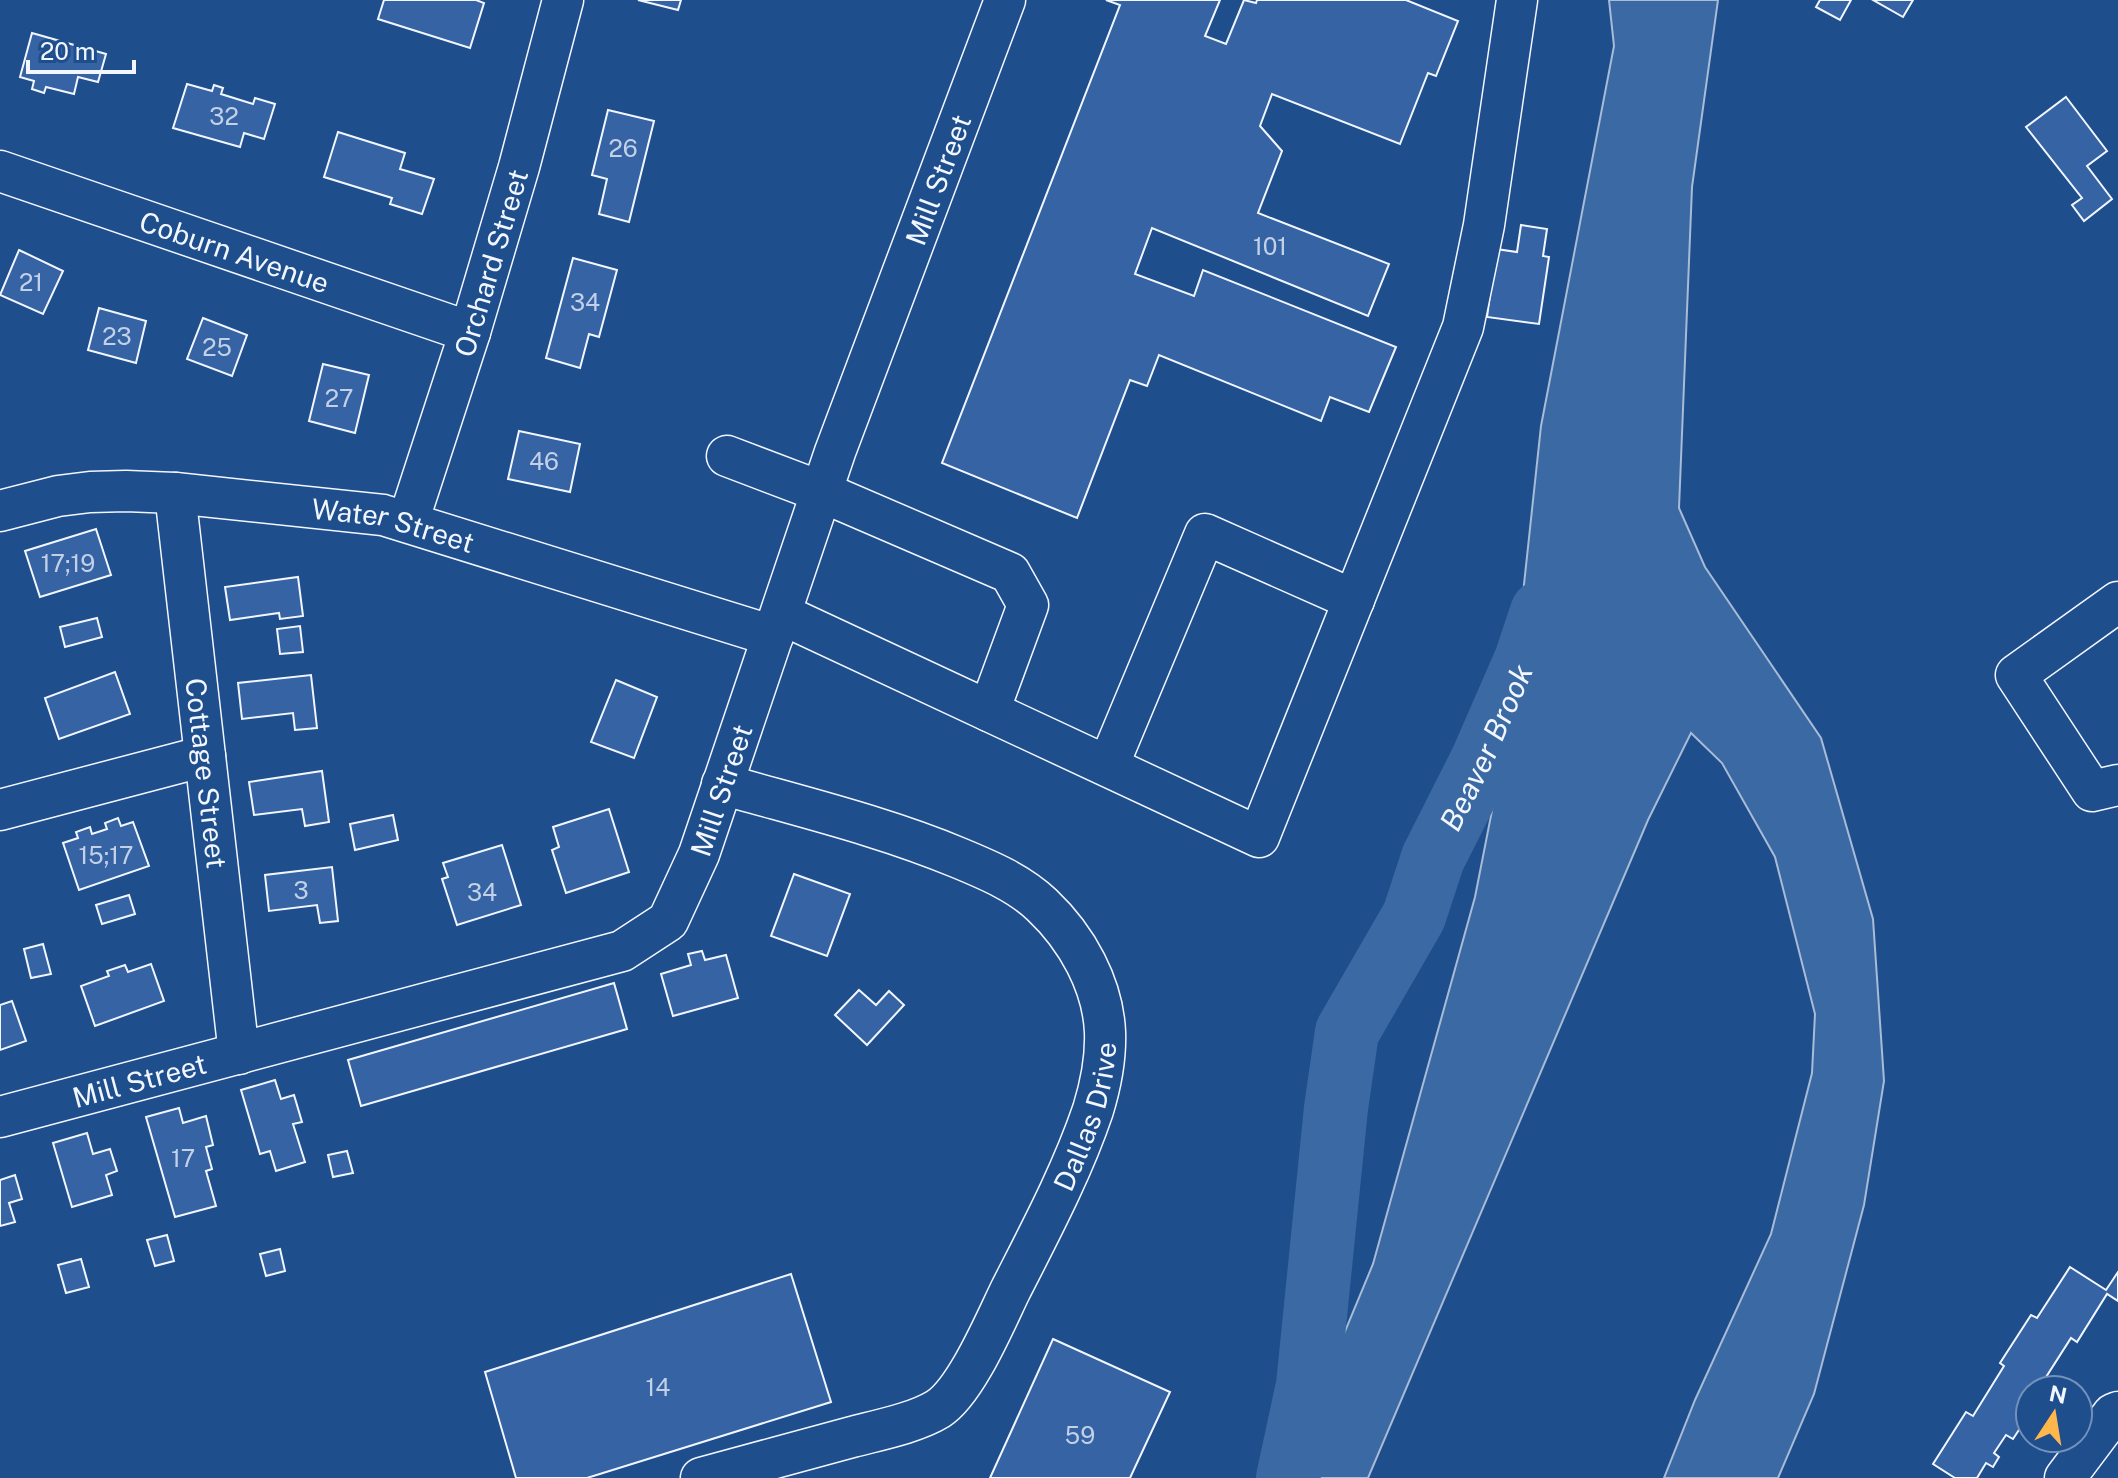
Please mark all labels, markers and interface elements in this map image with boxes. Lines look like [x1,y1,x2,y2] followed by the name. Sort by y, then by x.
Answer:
[28,24,134,74] scale bar
[40,37,96,65] text: 20 m
[209,102,239,130] house number: 32
[898,110,977,250] street label: Mill Street
[608,134,638,162] house number: 26
[447,165,534,361] street label: Orchard Street
[135,204,334,299] street label: Coburn Avenue
[1253,232,1287,260] house number: 101
[19,268,43,296] house number: 21
[570,288,600,316] house number: 34
[102,322,132,350] house number: 23
[202,333,232,361] house number: 25
[325,384,353,412] house number: 27
[529,447,559,475] house number: 46
[310,491,478,559] street label: Water Street
[41,549,95,577] house number: 17;19
[1432,658,1540,837] water label: Beaver Brook
[180,676,234,870] street label: Cottage Street
[683,720,758,860] street label: Mill Street
[78,841,134,869] house number: 15;17
[293,876,309,904] house number: 3
[467,878,497,906] house number: 34
[1046,1041,1122,1196] street label: Dallas Drive
[69,1046,210,1113] street label: Mill Street
[171,1144,195,1172] house number: 17
[646,1373,670,1401] house number: 14
[2014,1374,2094,1454] north arrow
[2047,1380,2069,1409] text: N
[1065,1421,1095,1449] house number: 59

